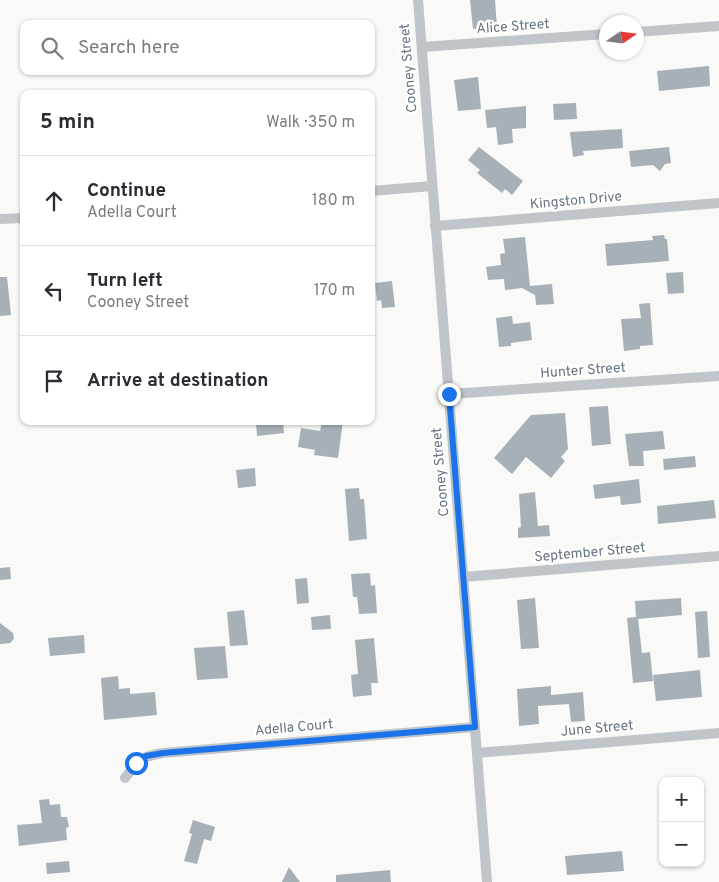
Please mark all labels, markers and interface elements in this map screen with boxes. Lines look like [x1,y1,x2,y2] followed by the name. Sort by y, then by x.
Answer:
[599,15,644,60] north arrow
[476,16,550,38] street label: Alice Street
[20,20,375,75] search box
[397,23,421,113] street label: Cooney Street
[38,34,66,62] icon: search
[78,36,180,60] text: Search here
[40,109,95,136] text: 5 min
[266,113,355,133] text: Walk · 350 m
[87,179,166,203] text: Continue
[40,187,68,215] icon: ahead
[529,189,623,213] street label: Kingston Drive
[312,191,355,211] text: 180 m
[87,203,177,223] text: Adella Court
[87,269,163,293] text: Turn left
[40,277,68,305] icon: left
[314,281,355,301] text: 170 m
[87,293,189,313] text: Cooney Street
[540,360,626,382] street label: Hunter Street
[40,367,68,395] icon: arrive
[87,369,268,393] text: Arrive at destination
[438,383,461,406] route end
[429,427,453,517] street label: Cooney Street
[534,540,646,566] street label: September Street
[254,716,334,740] street label: Adella Court
[560,717,634,741] street label: June Street
[125,752,148,775] route start
[659,777,704,867] map controls
[659,777,704,822] button: +
[659,822,704,867] button: −

